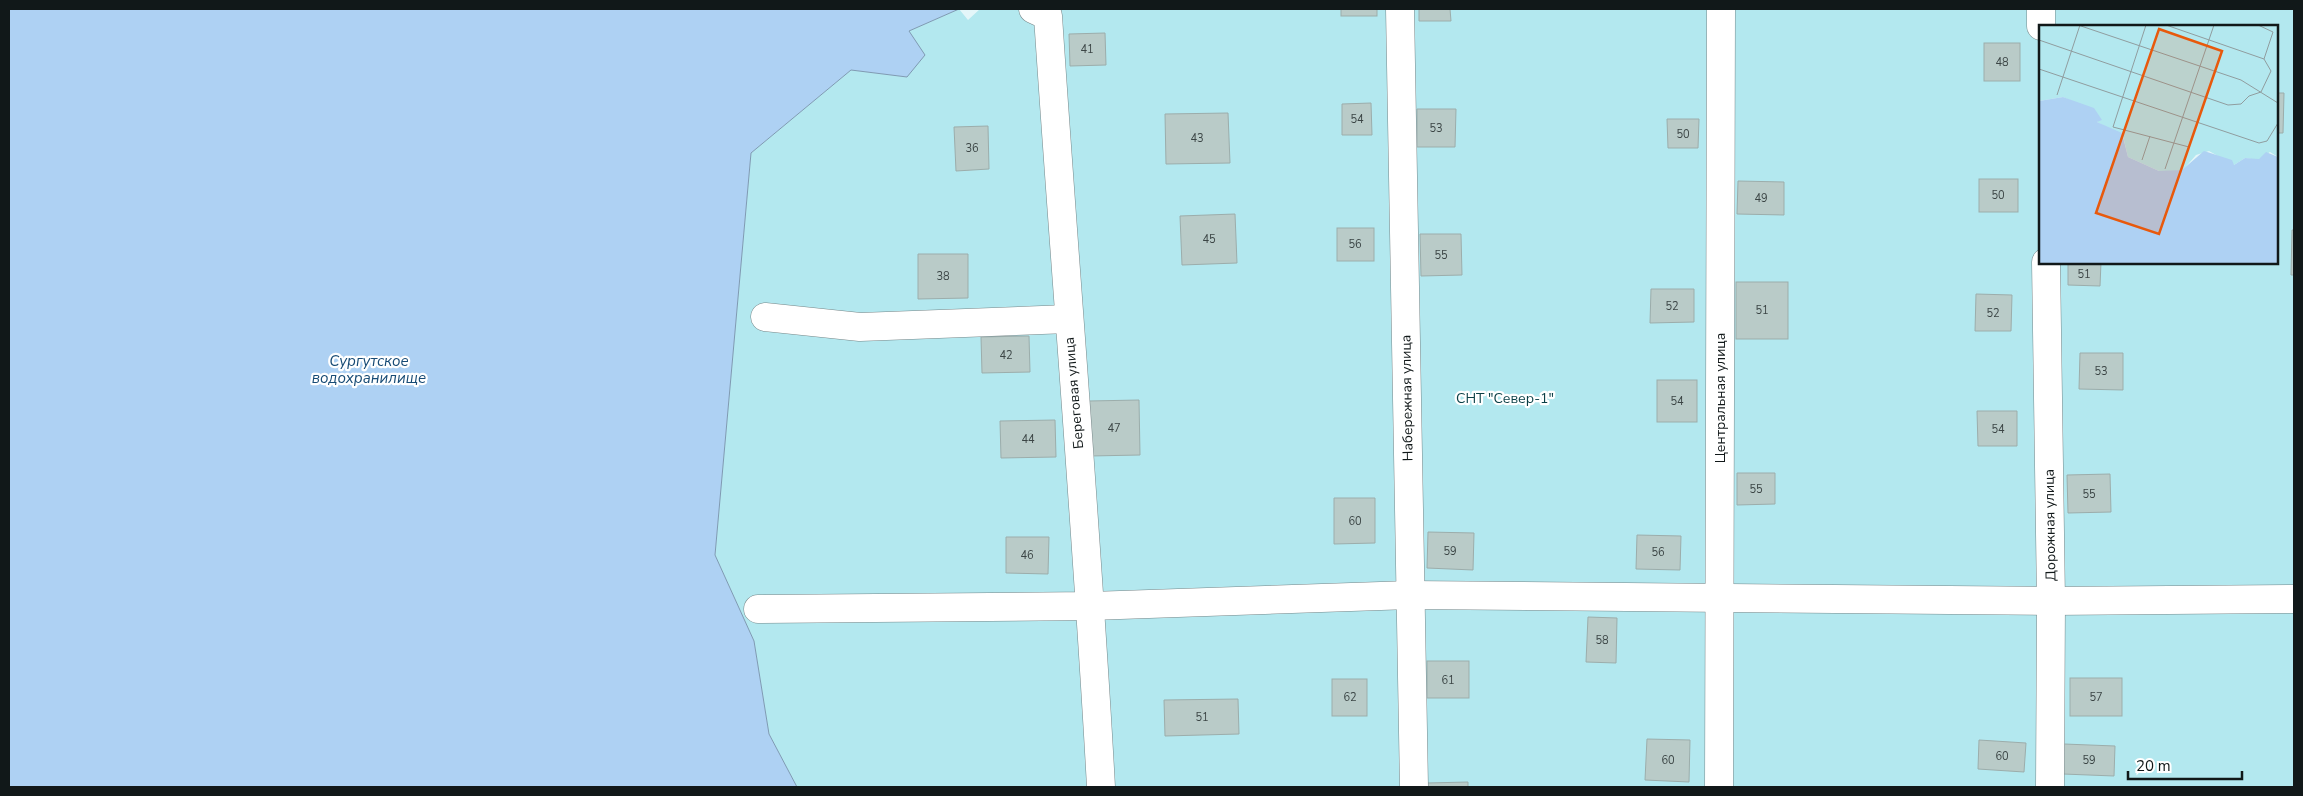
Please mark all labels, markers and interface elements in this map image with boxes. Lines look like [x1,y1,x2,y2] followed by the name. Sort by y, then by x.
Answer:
[2039,25,2278,264] inset map
[1080,42,1094,57] house number: 41
[1995,55,2009,70] house number: 48
[1350,112,1364,127] house number: 54
[1429,121,1443,136] house number: 53
[1676,127,1690,142] house number: 50
[1190,131,1204,146] house number: 43
[965,141,979,156] house number: 36
[1991,188,2005,203] house number: 50
[1754,191,1768,206] house number: 49
[1202,232,1216,247] house number: 45
[1348,237,1362,252] house number: 56
[1434,248,1448,263] house number: 55
[2077,267,2091,282] house number: 51
[936,269,950,284] house number: 38
[1665,299,1679,314] house number: 52
[1755,303,1769,318] house number: 51
[1986,306,2000,321] house number: 52
[1711,333,1730,463] street label: Центральная улица
[1396,335,1418,461] street label: Набережная улица
[1060,336,1088,450] street label: Береговая улица
[999,348,1013,363] house number: 42
[312,351,426,388] water label: Сургутское водохранилище
[2094,364,2108,379] house number: 53
[1456,389,1554,408] park label: СНТ "Север-1"
[1670,394,1684,409] house number: 54
[1107,421,1121,436] house number: 47
[1991,422,2005,437] house number: 54
[1021,432,1035,447] house number: 44
[2040,469,2060,581] street label: Дорожная улица
[1749,482,1763,497] house number: 55
[2082,487,2096,502] house number: 55
[1348,514,1362,529] house number: 60
[1443,544,1457,559] house number: 59
[1651,545,1665,560] house number: 56
[1020,548,1034,563] house number: 46
[1595,633,1609,648] house number: 58
[1441,673,1455,688] house number: 61
[1343,690,1357,705] house number: 62
[2089,690,2103,705] house number: 57
[1195,710,1209,725] house number: 51
[2128,748,2242,780] scale bar
[1995,749,2009,764] house number: 60
[1661,753,1675,768] house number: 60
[2082,753,2096,768] house number: 59
[2136,756,2171,776] text: 20 m

